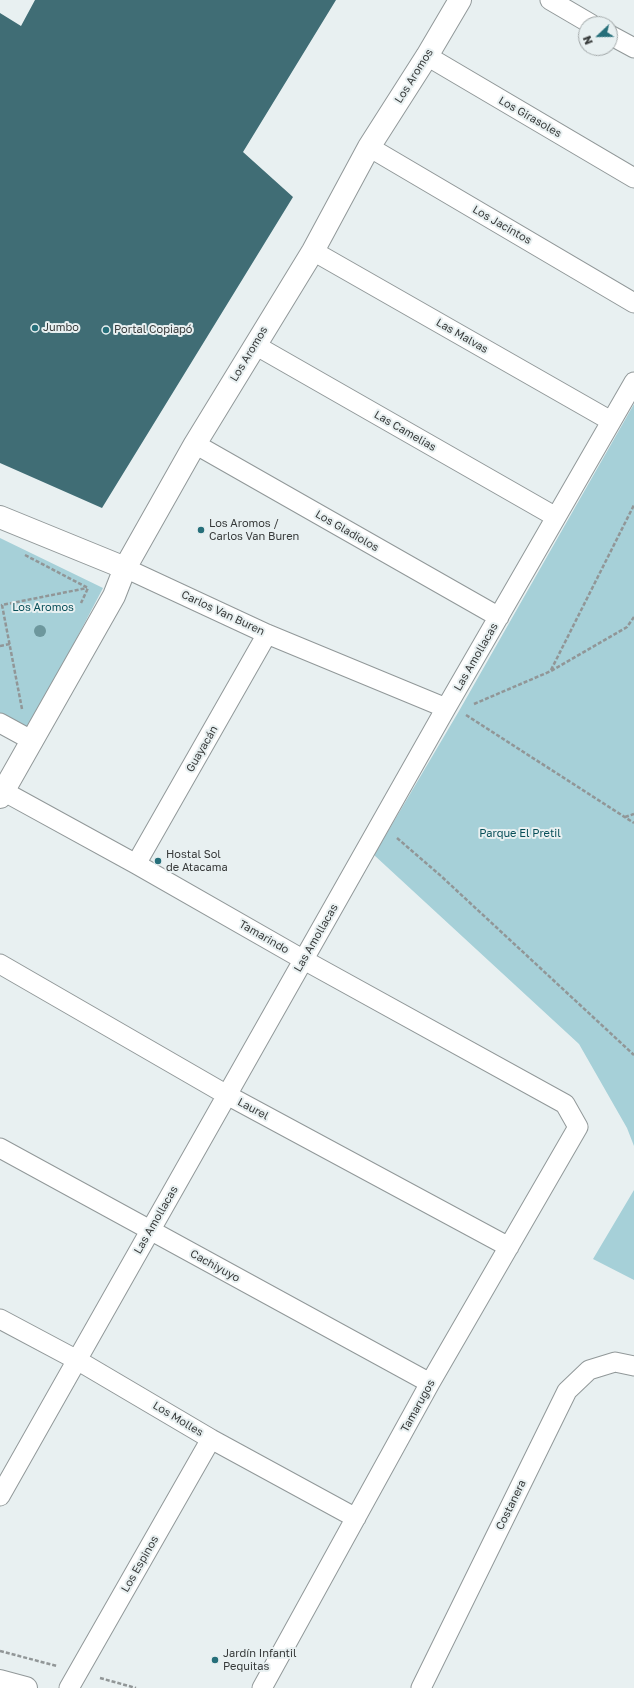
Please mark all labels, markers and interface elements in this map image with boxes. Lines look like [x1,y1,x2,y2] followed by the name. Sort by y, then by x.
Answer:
[578,16,618,56] north arrow
[580,34,595,47] text: N
[392,46,436,106] street label: Los Aromos
[496,94,564,140] street label: Los Girasoles
[470,203,534,247] street label: Los Jacintos
[434,316,490,356] street label: Las Malvas
[43,321,79,335] place label: Jumbo
[30,323,40,333] marker: Jumbo
[114,323,192,337] place label: Portal Copiapó
[227,324,271,384] street label: Los Aromos
[101,325,111,335] marker: Portal Copiapó
[372,408,438,454] street label: Las Camelias
[313,508,381,554] street label: Los Gladiolos
[209,517,299,543] place label: Los Aromos / Carlos Van Buren
[196,525,206,535] marker: Los Aromos / Carlos Van Buren
[179,588,267,638] street label: Carlos Van Buren
[12,601,74,615] park label: Los Aromos
[451,621,501,693] street label: Las Amollacas
[183,723,221,775] street label: Guayacán
[479,827,561,841] park label: Parque El Pretil
[166,848,228,874] place label: Hostal Sol de Atacama
[153,856,163,866] marker: Hostal Sol de Atacama
[291,902,341,974] street label: Las Amollacas
[237,917,291,957] street label: Tamarindo
[235,1095,271,1123] street label: Laurel
[131,1184,181,1256] street label: Las Amollacas
[188,1247,242,1285] street label: Cachiyuyo
[398,1377,438,1435] street label: Tamarugos
[150,1399,206,1439] street label: Los Molles
[493,1478,529,1532] street label: Costanera
[119,1534,161,1594] street label: Los Espinos
[223,1647,296,1673] place label: Jardín Infantil Pequitas
[210,1655,220,1665] marker: Jardín Infantil Pequitas

